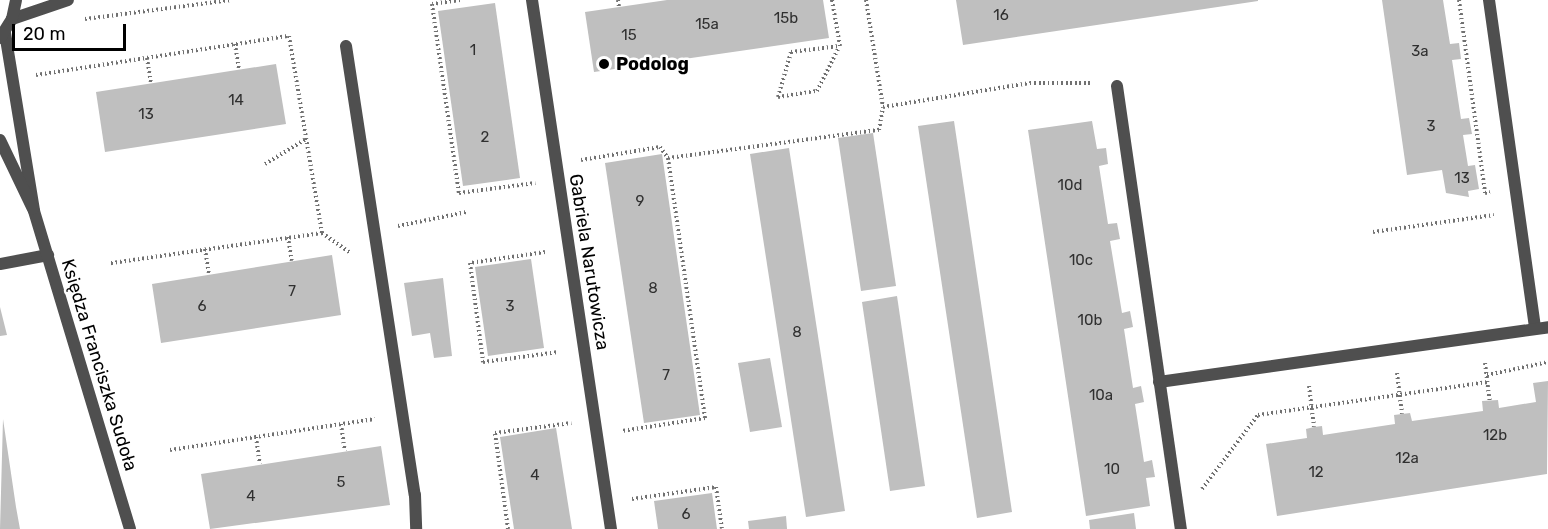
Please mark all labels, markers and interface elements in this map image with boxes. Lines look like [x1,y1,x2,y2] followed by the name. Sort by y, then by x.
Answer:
[993,7,1009,25] house number: 16
[774,10,798,28] house number: 15b
[15,12,129,50] scale bar
[695,16,719,34] house number: 15a
[23,23,65,45] text: 20 m
[621,27,637,45] house number: 15
[470,42,476,60] house number: 1
[1411,43,1429,61] house number: 3a
[616,53,689,75] place label: Podolog
[597,57,611,71] marker: Podolog
[228,92,244,110] house number: 14
[138,106,154,124] house number: 13
[1426,118,1436,136] house number: 3
[481,129,489,147] house number: 2
[1454,170,1470,188] house number: 13
[564,172,614,352] street label: Gabriela Narutowicza
[1058,177,1082,195] house number: 10d
[636,193,644,211] house number: 9
[1069,252,1093,270] house number: 10c
[56,256,142,474] street label: Księdza Franciszka Sudoła
[648,280,658,298] house number: 8
[288,283,296,301] house number: 7
[197,298,207,316] house number: 6
[505,298,515,316] house number: 3
[1078,312,1102,330] house number: 10b
[792,324,802,342] house number: 8
[662,367,670,385] house number: 7
[1089,387,1113,405] house number: 10a
[1483,427,1507,445] house number: 12b
[1395,450,1419,468] house number: 12a
[1104,461,1120,479] house number: 10
[1308,464,1324,482] house number: 12
[530,467,540,485] house number: 4
[337,474,345,492] house number: 5
[246,488,256,506] house number: 4
[681,506,691,524] house number: 6

